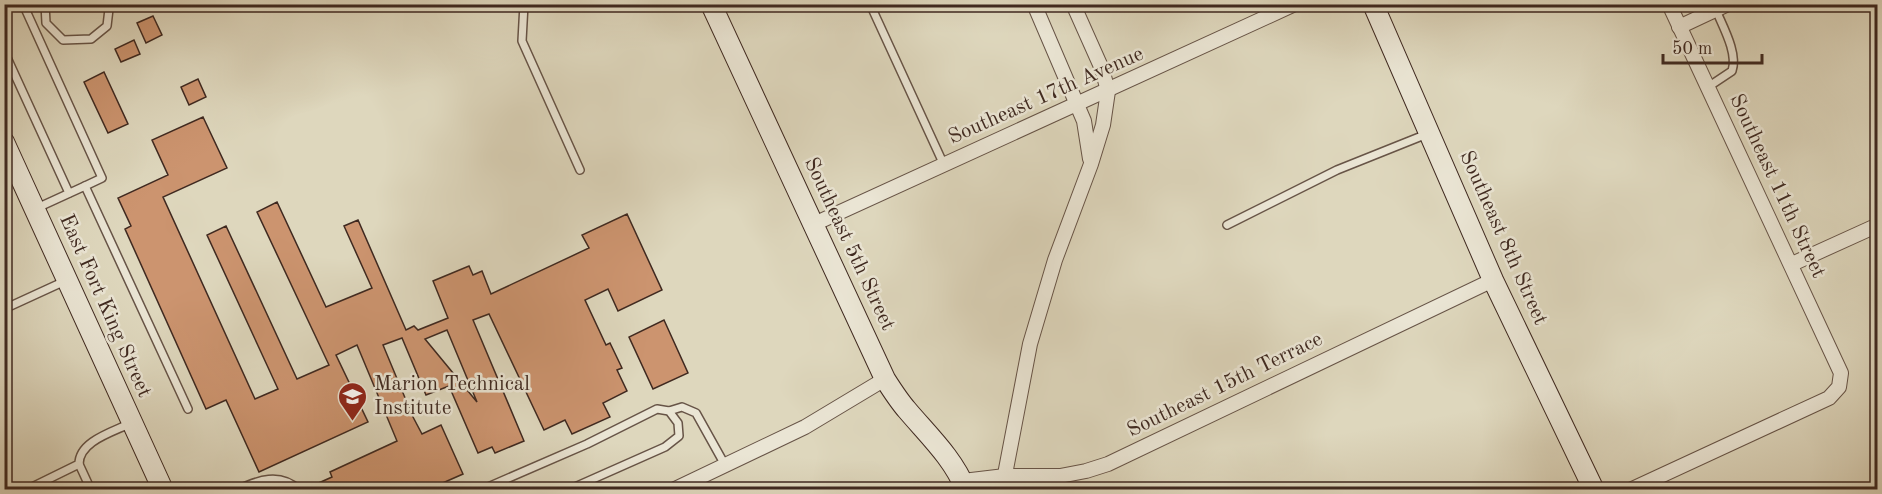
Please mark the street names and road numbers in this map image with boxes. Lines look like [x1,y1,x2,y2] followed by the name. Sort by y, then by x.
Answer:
[945,43,1147,149] street label: Southeast 17th Avenue
[1725,91,1829,281] street label: Southeast 11th Street
[1455,148,1551,328] street label: Southeast 8th Street
[800,154,898,334] street label: Southeast 5th Street
[55,211,155,401] street label: East Fort King Street
[1124,329,1326,441] street label: Southeast 15th Terrace

